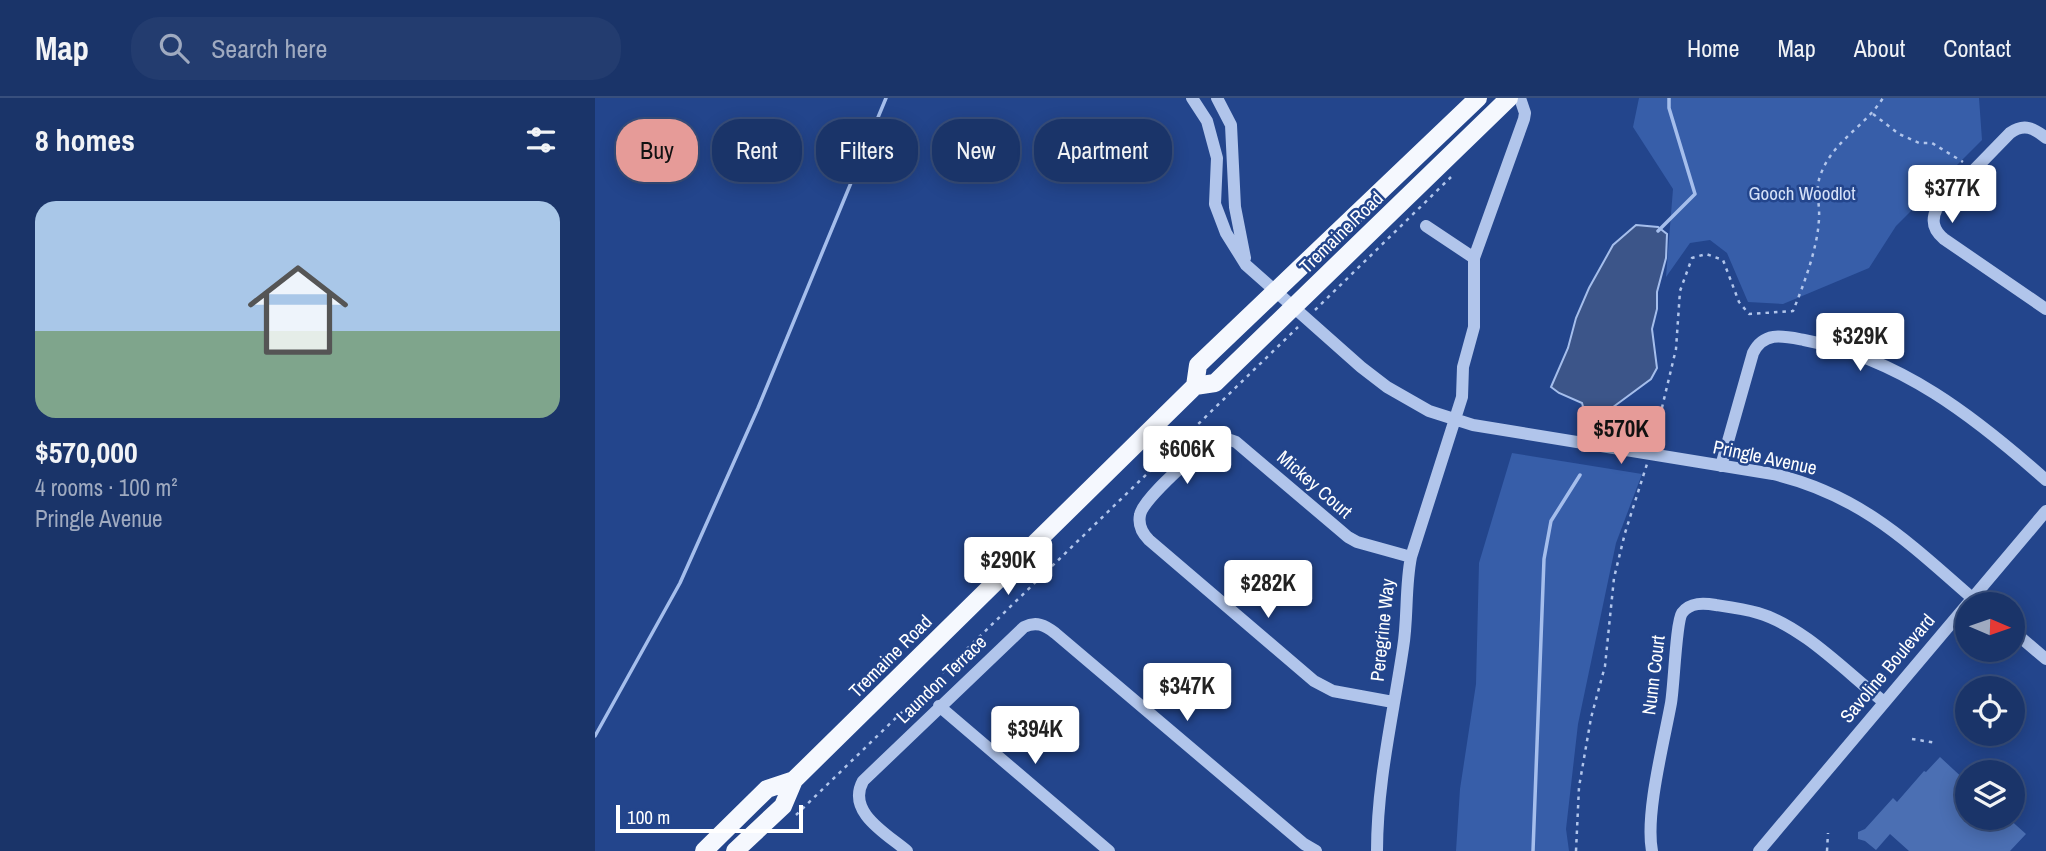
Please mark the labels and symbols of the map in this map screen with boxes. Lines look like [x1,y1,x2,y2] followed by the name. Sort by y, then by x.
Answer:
[1903,166,2001,225] pin: $377K
[1748,180,1856,206] park label: Gooch Woodlot
[1293,185,1389,279] street label: Tremaine Road
[1811,314,1909,373] pin: $329K
[1572,406,1670,466] pin: $570K
[1138,426,1236,486] pin: $606K
[1711,433,1819,481] street label: Pringle Avenue
[1272,444,1359,524] street label: Mickey Court
[959,538,1057,597] pin: $290K
[1219,560,1317,620] pin: $282K
[1364,577,1400,683] street label: Peregrine Way
[1955,592,2025,662] north arrow
[1834,608,1940,728] street label: Savoline Boulevard
[843,609,937,703] street label: Tremaine Road
[890,629,992,729] street label: Laundon Terrace
[1635,633,1671,716] street label: Nunn Court
[1138,664,1236,723] pin: $347K
[986,706,1084,766] pin: $394K
[616,802,803,834] scale bar

